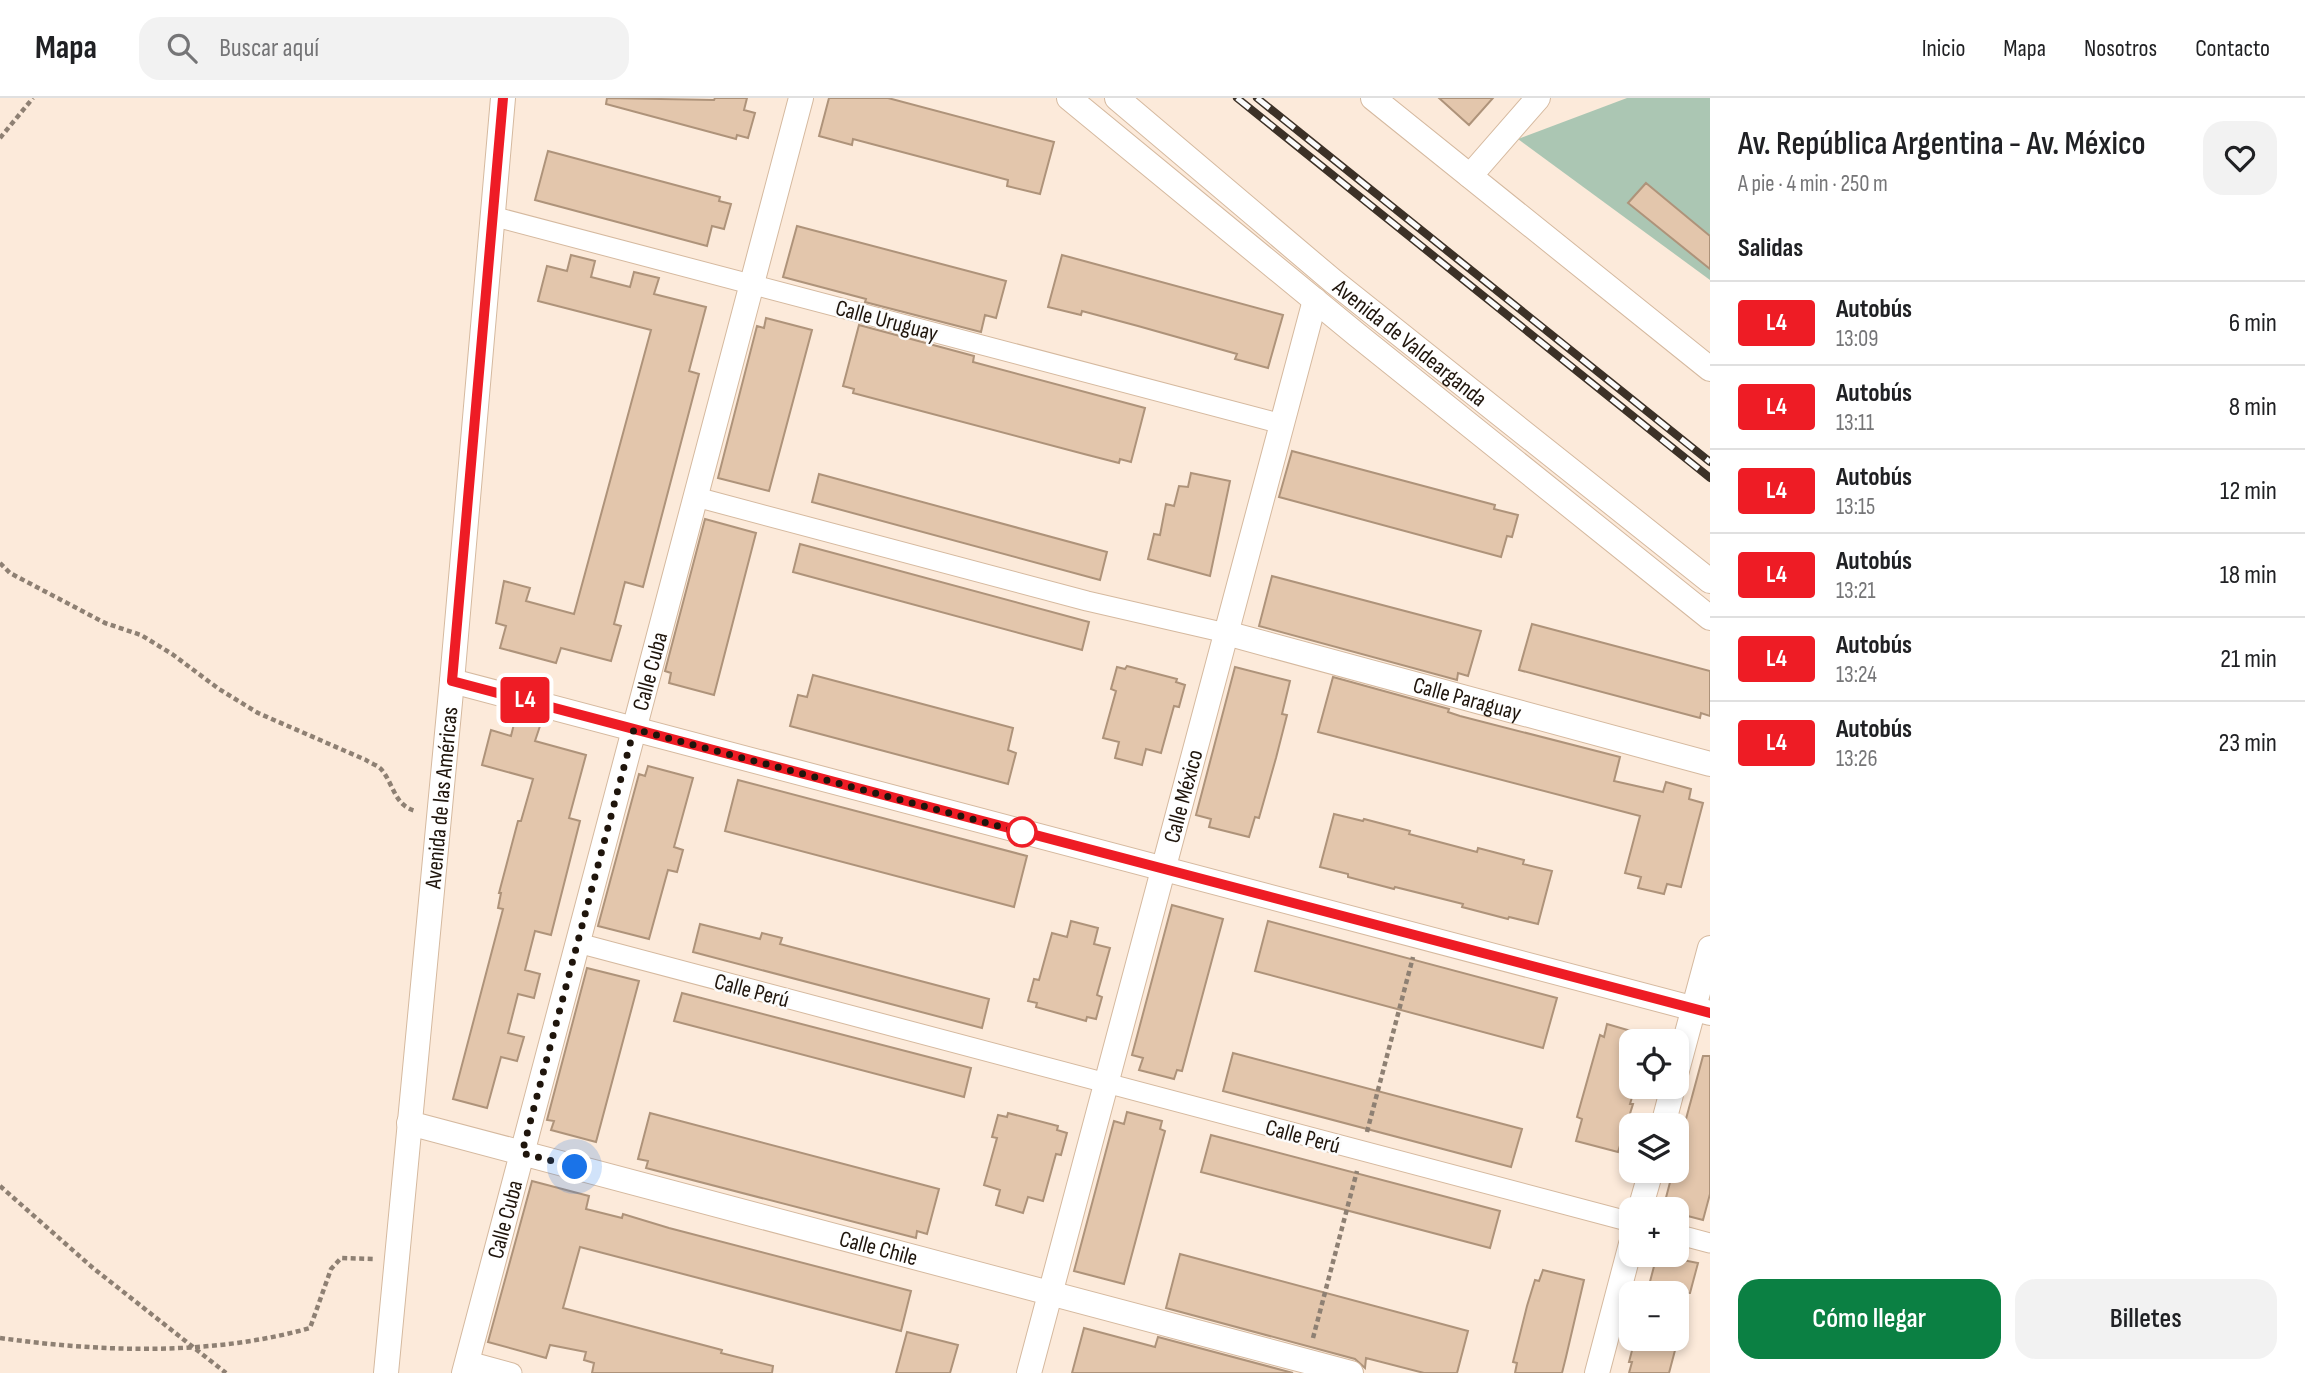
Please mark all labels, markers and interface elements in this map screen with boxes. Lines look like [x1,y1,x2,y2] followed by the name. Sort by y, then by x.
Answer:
[139,17,629,80] search box
[35,28,97,68] text: Mapa
[163,29,201,67] icon: search
[219,33,319,64] text: Buscar aquí
[1922,34,1965,63] text: Inicio
[2003,34,2046,63] text: Mapa
[2084,34,2157,63] text: Nosotros
[2195,34,2270,63] text: Contacto
[2203,121,2277,195] button: heart
[1738,124,2146,164] text: Av. República Argentina - Av. México
[1738,170,1888,198] text: A pie · 4 min · 250 m
[1738,233,1803,264] text: Salidas
[1326,273,1492,413] street label: Avenida de Valdearganda
[832,294,941,348] street label: Calle Uruguay
[1836,294,1912,325] text: Autobús
[1766,308,1787,337] text: L4
[2229,308,2277,339] text: 6 min
[1836,325,1878,353] text: 13:09
[1836,378,1912,409] text: Autobús
[1766,392,1787,421] text: L4
[2229,392,2277,423] text: 8 min
[1836,409,1874,437] text: 13:11
[1836,462,1912,493] text: Autobús
[1766,476,1787,505] text: L4
[2220,476,2277,507] text: 12 min
[1836,493,1875,521] text: 13:15
[1836,546,1912,577] text: Autobús
[1766,560,1787,589] text: L4
[2220,560,2277,591] text: 18 min
[1836,577,1876,605] text: 13:21
[627,629,674,714] street label: Calle Cuba
[1836,630,1912,661] text: Autobús
[1766,644,1787,673] text: L4
[2220,644,2277,675] text: 21 min
[1836,661,1877,689] text: 13:24
[1410,671,1524,727] street label: Calle Paraguay
[494,677,556,723] line badge: L4
[514,685,536,714] text: L4
[419,705,464,891] street label: Avenida de las Américas
[1836,714,1912,745] text: Autobús
[1766,728,1787,757] text: L4
[2219,728,2277,759] text: 23 min
[1836,745,1878,773] text: 13:26
[1158,747,1210,846] street label: Calle México
[1007,817,1037,847] unlabelled marker
[711,968,792,1014] street label: Calle Perú
[1619,1029,1689,1351] map controls
[1619,1029,1689,1099] button: locate
[1619,1113,1689,1183] button: layers
[1262,1114,1343,1160] street label: Calle Perú
[557,1149,592,1184] your location
[482,1177,529,1262] street label: Calle Cuba
[1619,1197,1689,1267] button: +
[836,1225,921,1272] street label: Calle Chile
[1738,1279,2001,1359] button: Cómo llegar
[2015,1279,2277,1359] button: Billetes
[1619,1281,1689,1351] button: −

